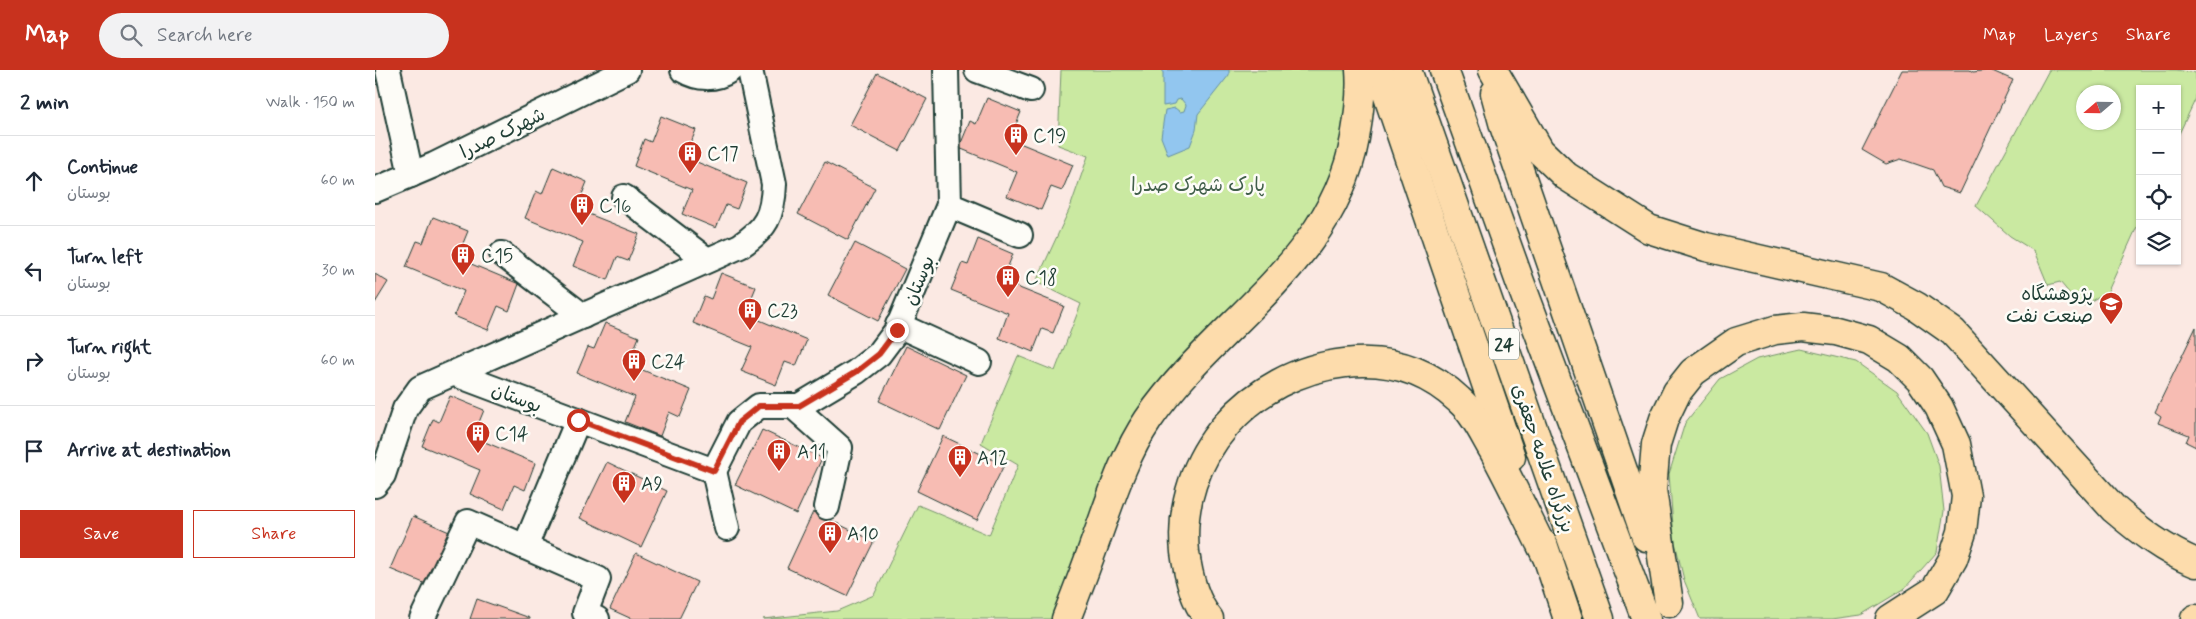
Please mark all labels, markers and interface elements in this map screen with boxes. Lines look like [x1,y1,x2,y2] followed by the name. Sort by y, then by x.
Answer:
[99,13,449,58] search box
[25,20,69,51] text: Map
[117,21,145,49] icon: search
[157,23,253,48] text: Search here
[1983,23,2016,47] text: Map
[2044,23,2098,47] text: Layers
[2126,23,2171,47] text: Share
[2076,85,2121,130] north arrow
[2136,85,2181,265] map controls
[2136,85,2181,130] button: +
[20,89,69,117] text: 2 min
[266,92,355,113] text: Walk · 150 m
[456,102,550,165] street label: شهرک صدرا
[1003,122,1029,156] building icon: C19
[1033,124,1066,149] place label: C19
[2136,130,2181,175] button: −
[677,140,703,174] building icon: C17
[707,142,739,167] place label: C17
[67,155,138,180] text: Continue
[20,167,48,195] icon: ahead
[321,170,355,191] text: 60 m
[1131,173,1265,198] park label: پارک شهرک صدرا
[2136,175,2181,220] button: locate
[67,183,111,204] text: بوستان
[569,192,595,226] building icon: C16
[599,194,632,219] place label: C16
[2136,220,2181,265] button: layers
[450,242,476,276] building icon: C15
[481,244,513,269] place label: C15
[67,245,143,270] text: Turn left
[898,252,941,309] street label: بوستان
[20,257,48,285] icon: left
[322,260,355,281] text: 30 m
[995,264,1021,298] building icon: C18
[1025,266,1057,291] place label: C18
[67,273,111,294] text: بوستان
[2006,282,2093,329] place label: پژوهشگاه صنعت نفت
[2098,291,2124,325] school or university icon: پژوهشگاه صنعت نفت
[737,297,763,331] building icon: C23
[767,299,798,324] place label: C23
[886,319,909,342] route end
[1489,328,1519,360] road number: 24
[67,335,151,360] text: Turn right
[20,347,48,375] icon: right
[621,348,647,382] building icon: C24
[321,350,355,371] text: 60 m
[651,350,685,375] place label: C24
[67,363,111,384] text: بوستان
[488,377,545,419] street label: بوستان
[1505,381,1580,536] street label: بزرگراه علامه جعفری
[567,409,590,432] route start
[465,420,491,454] building icon: C14
[495,422,529,447] place label: C14
[20,437,48,465] icon: arrive
[67,438,231,463] text: Arrive at destination
[766,438,792,472] building icon: A11
[797,440,826,465] place label: A11
[947,444,973,478] building icon: A12
[977,446,1008,471] place label: A12
[611,470,637,504] building icon: A9
[641,472,663,497] place label: A9
[20,510,183,558] button: Save
[193,510,355,558] button: Share
[817,520,843,554] building icon: A10
[847,522,879,547] place label: A10

